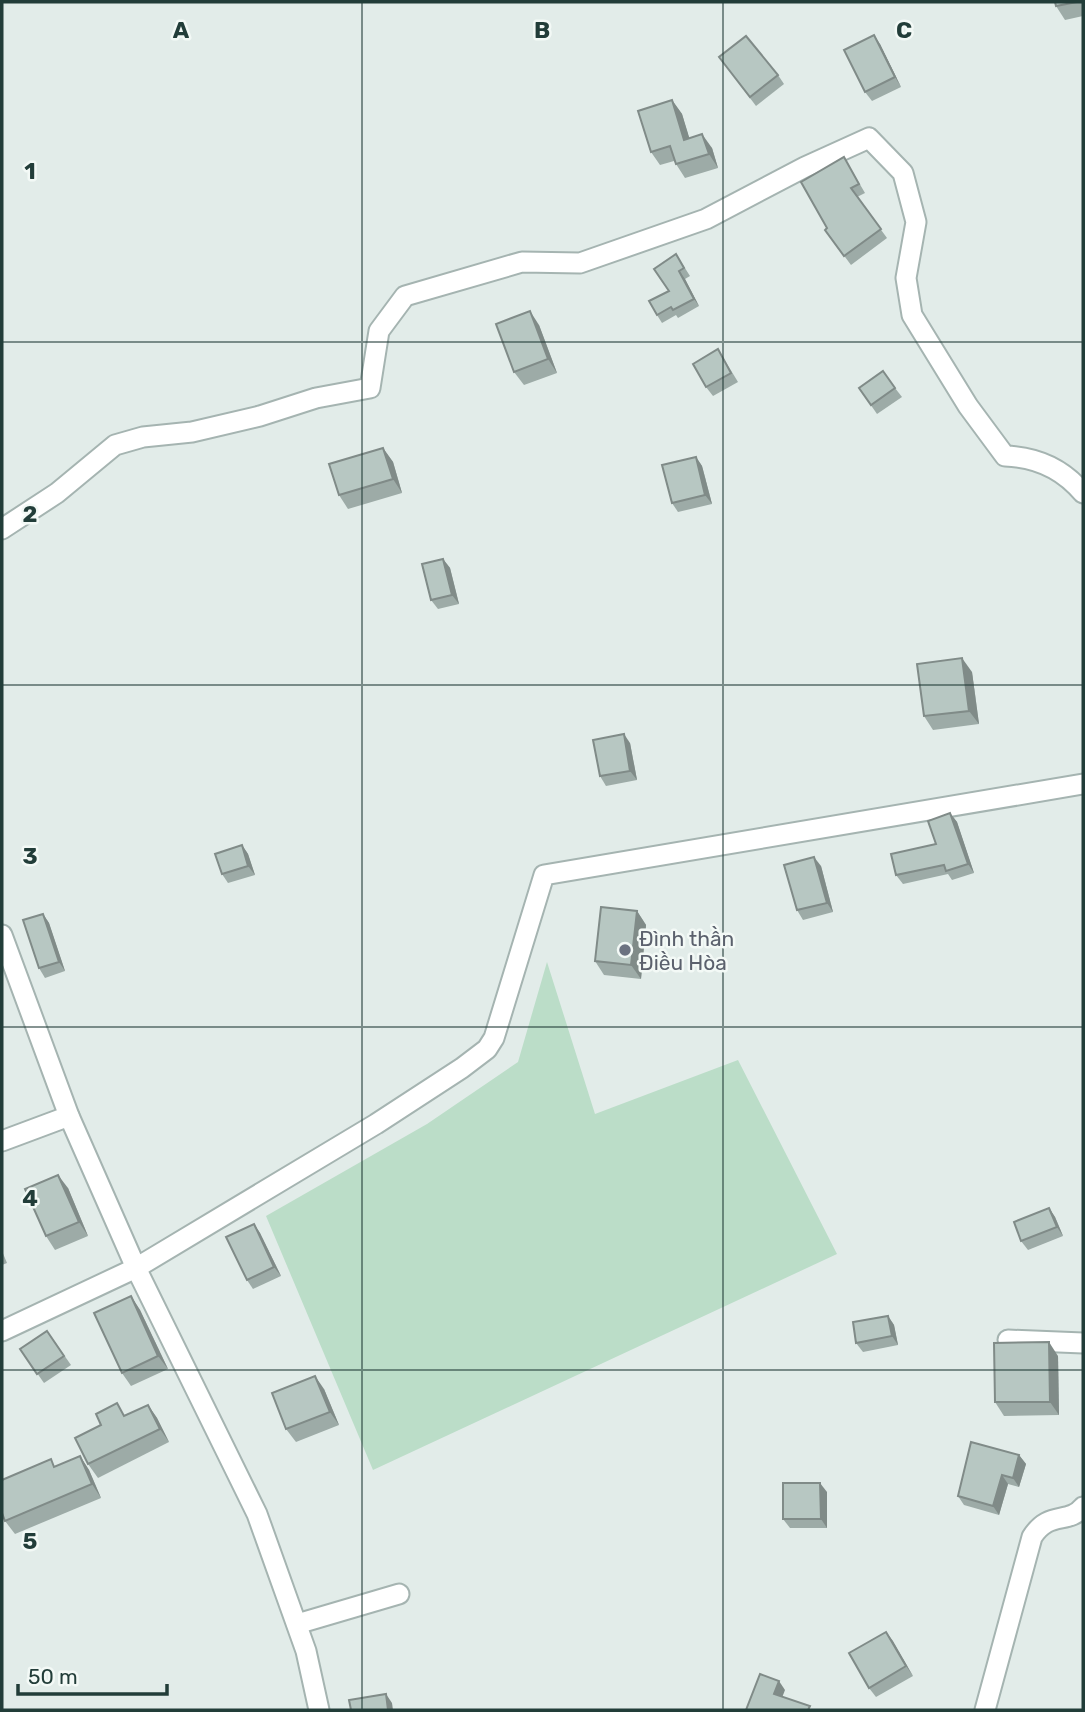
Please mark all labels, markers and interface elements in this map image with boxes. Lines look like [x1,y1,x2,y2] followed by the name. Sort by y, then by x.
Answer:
[173,16,190,44] text: A
[534,16,550,44] text: B
[896,16,912,44] text: C
[24,157,36,185] text: 1
[23,500,37,528] text: 2
[22,842,38,870] text: 3
[639,926,734,975] place label: Đình thần Điều Hòa
[617,942,633,958] marker: Đình thần Điều Hòa
[22,1184,38,1212] text: 4
[23,1527,38,1555] text: 5
[18,1652,166,1696] scale bar
[28,1664,78,1689] text: 50 m

